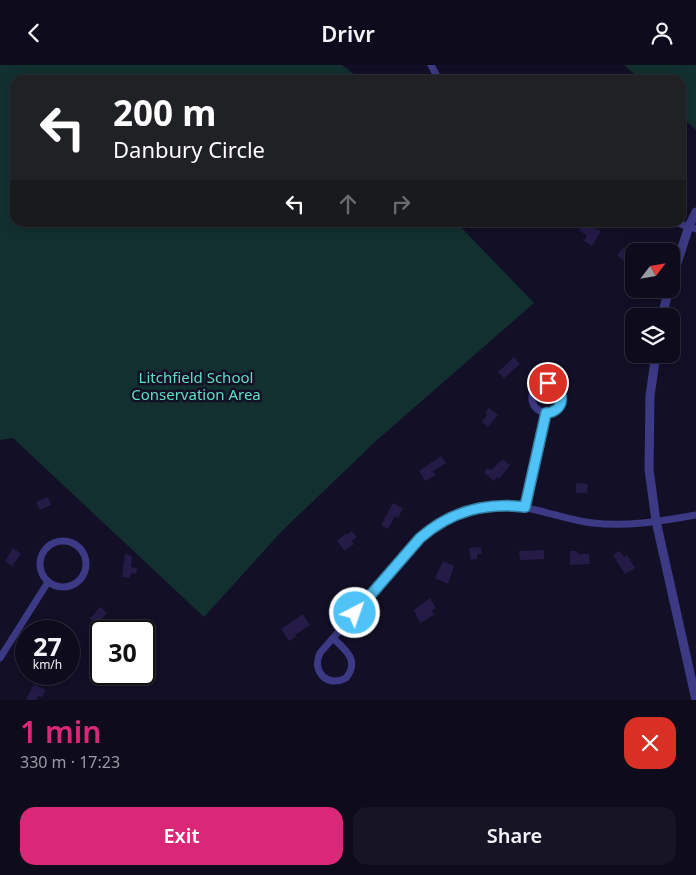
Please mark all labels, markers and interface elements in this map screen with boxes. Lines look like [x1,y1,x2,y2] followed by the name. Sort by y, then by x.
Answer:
[321,18,375,48] text: Drivr
[20,19,48,47] icon: back
[648,19,676,47] icon: person
[113,89,216,136] text: 200 m
[30,95,95,160] icon: left
[113,134,265,164] text: Danbury Circle
[281,190,309,218] icon: left
[334,190,362,218] icon: ahead
[387,190,415,218] icon: right
[625,243,680,297] north arrow
[625,243,680,363] map controls
[625,308,680,363] button: layers
[527,362,569,404] pin
[131,367,261,404] park label: Litchfield School Conservation Area
[534,369,562,397] icon: arrive
[328,586,380,638] position arrow
[90,620,155,685] speed limit sign: 30
[33,629,62,663] text: 27
[33,656,62,673] text: km/h
[20,711,101,752] text: 1 min
[624,717,676,769] button: close
[20,751,120,773] text: 330 m · 17:23
[20,807,343,865] button: Exit
[353,807,676,865] button: Share

